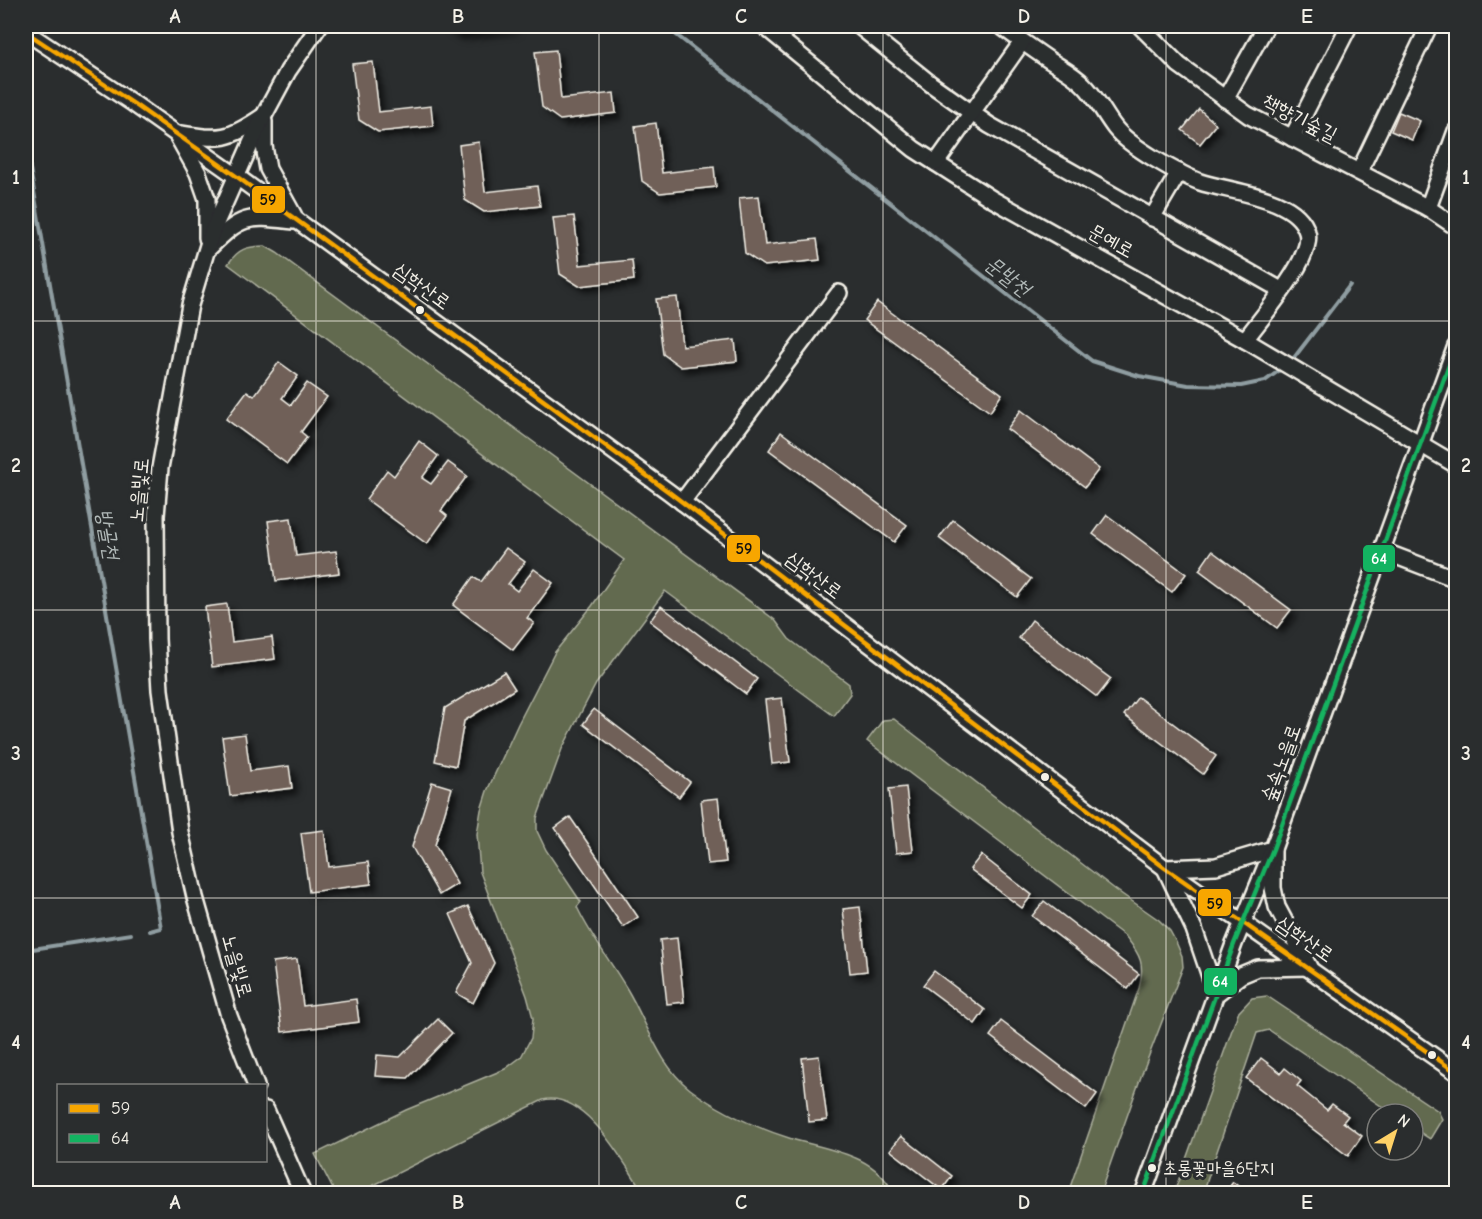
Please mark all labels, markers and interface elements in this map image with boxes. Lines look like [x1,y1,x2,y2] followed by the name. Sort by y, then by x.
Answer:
[169,5,181,28] text: A
[452,5,464,28] text: B
[735,5,747,28] text: C
[1018,5,1030,28] text: D
[1301,5,1313,28] text: E
[1259,89,1341,147] street label: 책향기숲길
[12,166,20,189] text: 1
[1462,166,1470,189] text: 1
[251,185,286,214] line badge: 59
[260,191,276,209] text: 59
[1084,219,1138,263] street label: 문예로
[981,251,1037,302] water label: 문발천
[389,258,455,314] street label: 심학산로
[414,304,426,316] unlabelled marker
[11,454,21,477] text: 2
[1461,454,1471,477] text: 2
[125,457,153,523] street label: 노을빛로
[92,507,125,563] water label: 방골천
[726,534,761,563] line badge: 59
[736,540,752,558] text: 59
[1362,544,1396,573] line badge: 64
[781,546,847,604] street label: 심학산로
[1371,550,1387,568] text: 64
[1256,721,1306,805] street label: 숲속노을로
[11,742,21,765] text: 3
[1461,742,1471,765] text: 3
[1039,771,1051,783] unlabelled marker
[1197,888,1232,917] line badge: 59
[1207,895,1223,913] text: 59
[1272,911,1338,967] street label: 심학산로
[217,932,257,1000] street label: 노을빛로
[1203,967,1238,996] line badge: 64
[1212,973,1228,991] text: 64
[11,1031,21,1054] text: 4
[1461,1031,1471,1054] text: 4
[1426,1049,1438,1061] unlabelled marker
[57,1084,267,1162] legend
[111,1098,130,1119] text: 59
[1365,1102,1425,1162] north arrow
[1394,1111,1413,1131] text: N
[111,1128,129,1149] text: 64
[1163,1158,1274,1179] place label: 초롱꽃마을6단지
[1146,1162,1158,1174] marker: 초롱꽃마을6단지
[169,1191,181,1214] text: A
[452,1191,464,1214] text: B
[735,1191,747,1214] text: C
[1018,1191,1030,1214] text: D
[1301,1191,1313,1214] text: E

